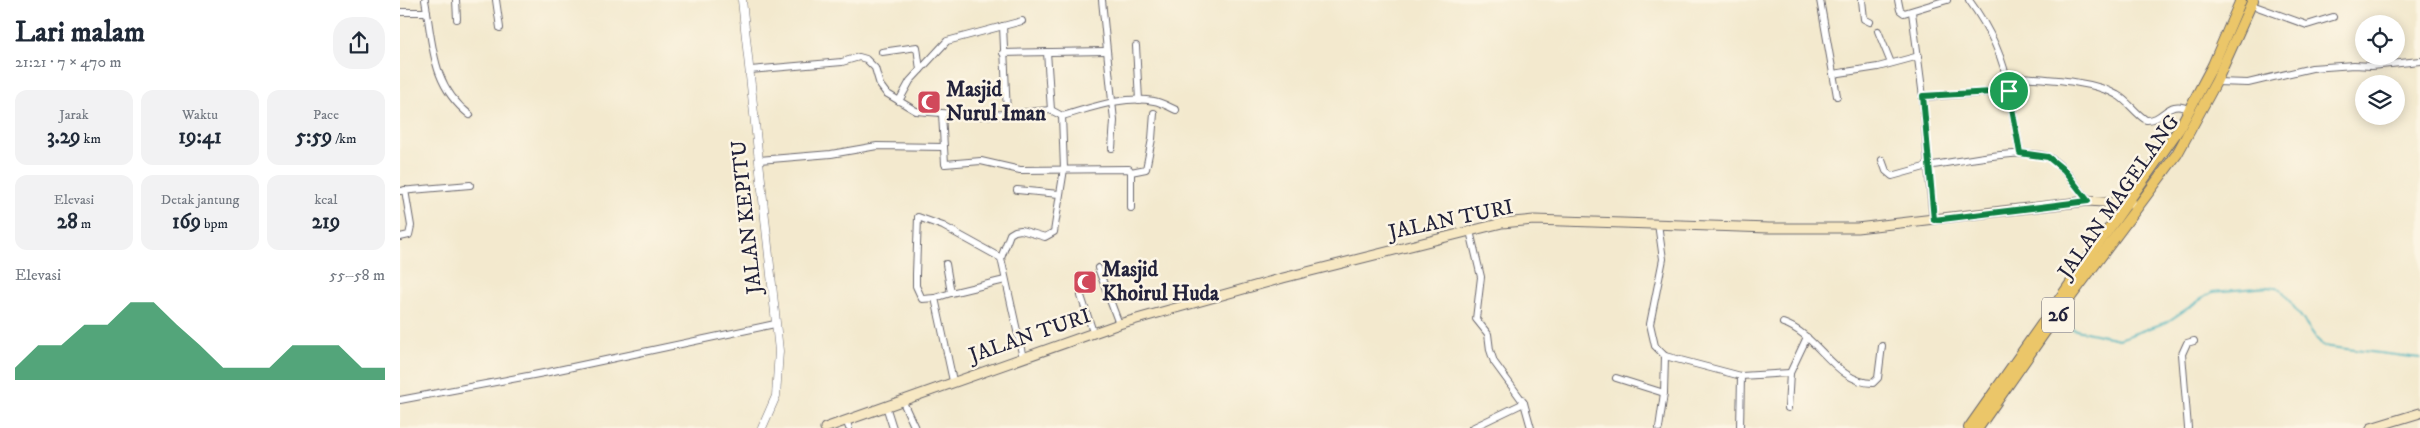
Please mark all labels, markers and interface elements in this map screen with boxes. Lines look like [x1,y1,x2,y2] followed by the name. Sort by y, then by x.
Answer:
[15,15,145,50] text: Lari malam
[2355,15,2405,125] map controls
[2355,15,2405,65] button: locate
[333,17,385,69] button: share
[15,52,121,72] text: 21:21 · 7 × 470 m
[1988,70,2030,112] pin
[2355,75,2405,125] button: layers
[946,77,1047,127] place label: Masjid Nurul Iman
[1995,77,2023,105] icon: arrive
[916,89,942,115] mosque icon: Masjid Nurul Iman
[59,106,89,124] text: Jarak
[182,106,218,124] text: Waktu
[313,106,339,124] text: Pace
[2051,110,2186,286] street label: JALAN MAGELANG
[47,124,81,150] text: 3.29
[178,124,222,150] text: 19:41
[295,124,332,150] text: 5:59
[81,130,101,148] text: km
[332,130,357,148] text: /km
[726,139,768,297] street label: JALAN KEPITU
[54,191,94,209] text: Elevasi
[161,191,239,209] text: Detak jantung
[315,191,337,209] text: kcal
[1384,194,1516,246] street label: JALAN TURI
[57,209,78,235] text: 28
[172,209,201,235] text: 169
[312,209,340,235] text: 219
[78,215,91,233] text: m
[201,215,228,233] text: bpm
[1102,257,1220,307] place label: Masjid Khoirul Huda
[15,265,61,285] text: Elevasi
[329,265,385,285] text: 55–58 m
[1072,269,1098,295] mosque icon: Masjid Khoirul Huda
[2042,298,2074,332] road number: 26
[964,303,1094,370] street label: JALAN TURI

